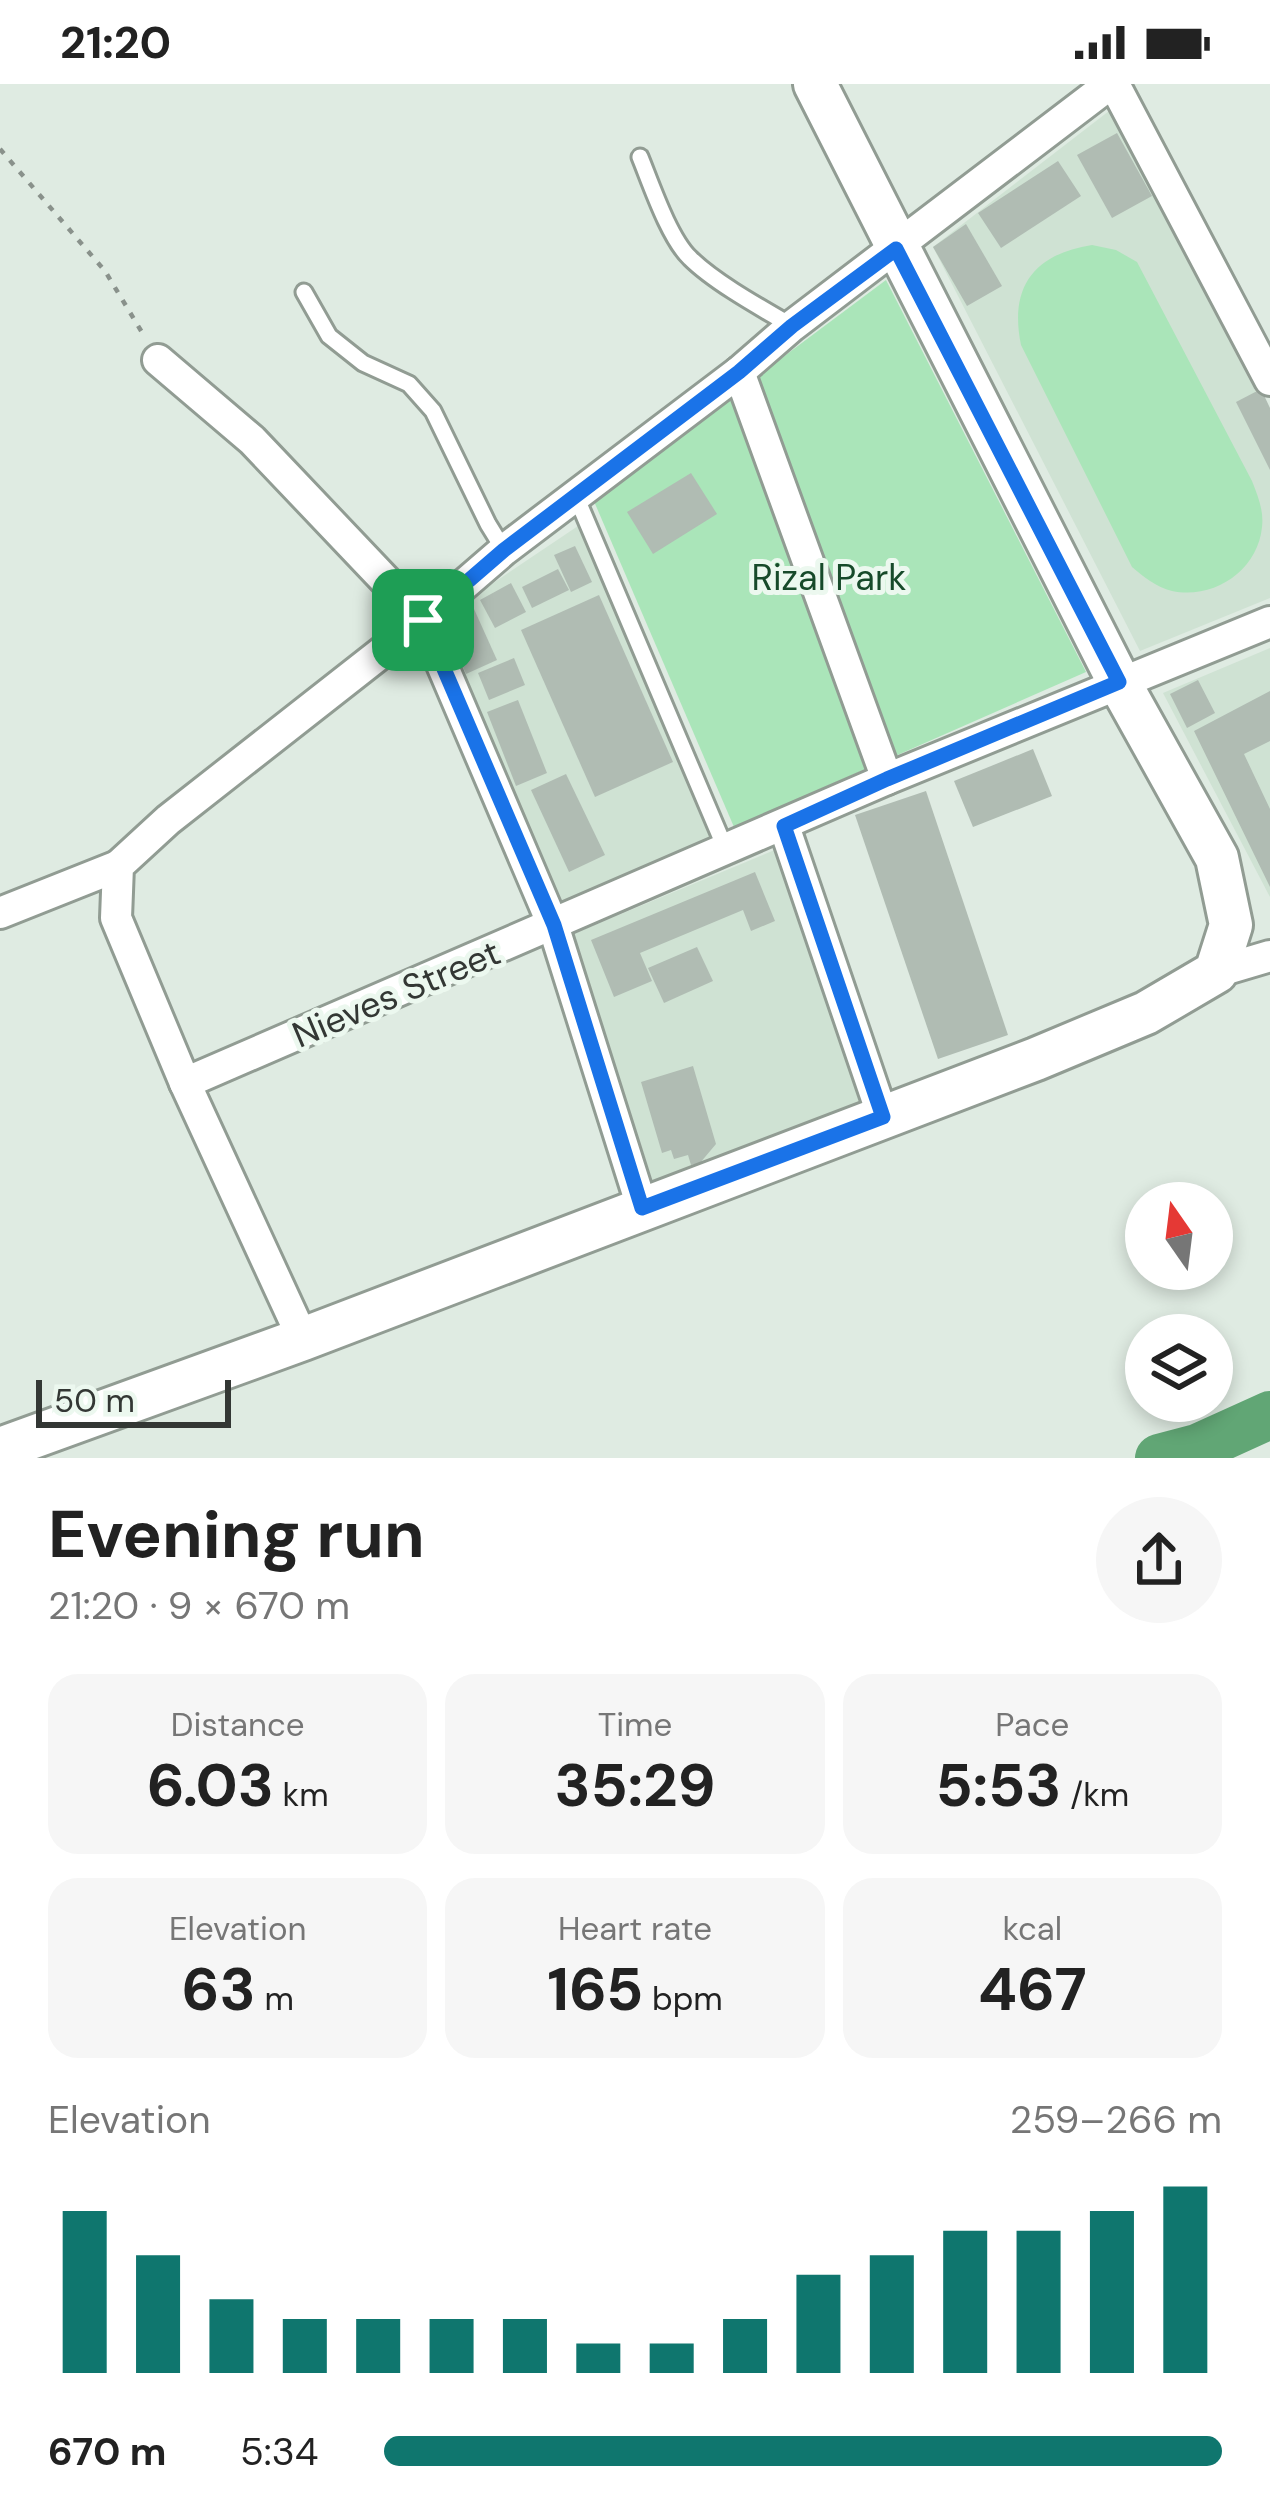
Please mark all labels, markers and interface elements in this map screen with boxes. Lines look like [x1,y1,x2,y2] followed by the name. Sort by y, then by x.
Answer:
[60,13,171,72] text: 21:20
[752,554,906,601] park label: Rizal Park
[372,569,474,671] pin
[390,587,456,653] icon: arrive
[285,929,507,1058] street label: Nieves Street
[1125,1182,1233,1290] north arrow
[1125,1182,1233,1422] map controls
[1125,1314,1233,1422] button: layers
[36,1374,231,1427] scale bar
[54,1379,135,1422] text: 50 m
[48,1492,425,1577] text: Evening run
[1096,1497,1222,1623] button: share
[48,1580,350,1631] text: 21:20 · 9 × 670 m
[171,1703,305,1746] text: Distance
[598,1703,672,1746] text: Time
[995,1703,1069,1746] text: Pace
[147,1746,274,1825] text: 6.03
[554,1746,716,1825] text: 35:29
[935,1746,1061,1825] text: 5:53
[274,1773,329,1816] text: km
[1061,1773,1129,1816] text: /km
[169,1907,306,1950] text: Elevation
[558,1907,712,1950] text: Heart rate
[1003,1907,1062,1950] text: kcal
[181,1950,256,2029] text: 63
[547,1950,643,2029] text: 165
[978,1950,1087,2029] text: 467
[256,1977,294,2020] text: m
[643,1977,723,2020] text: bpm
[48,2094,211,2145] text: Elevation
[1010,2094,1222,2145] text: 259–266 m
[48,2426,166,2477] text: 670 m
[240,2426,318,2477] text: 5:34

